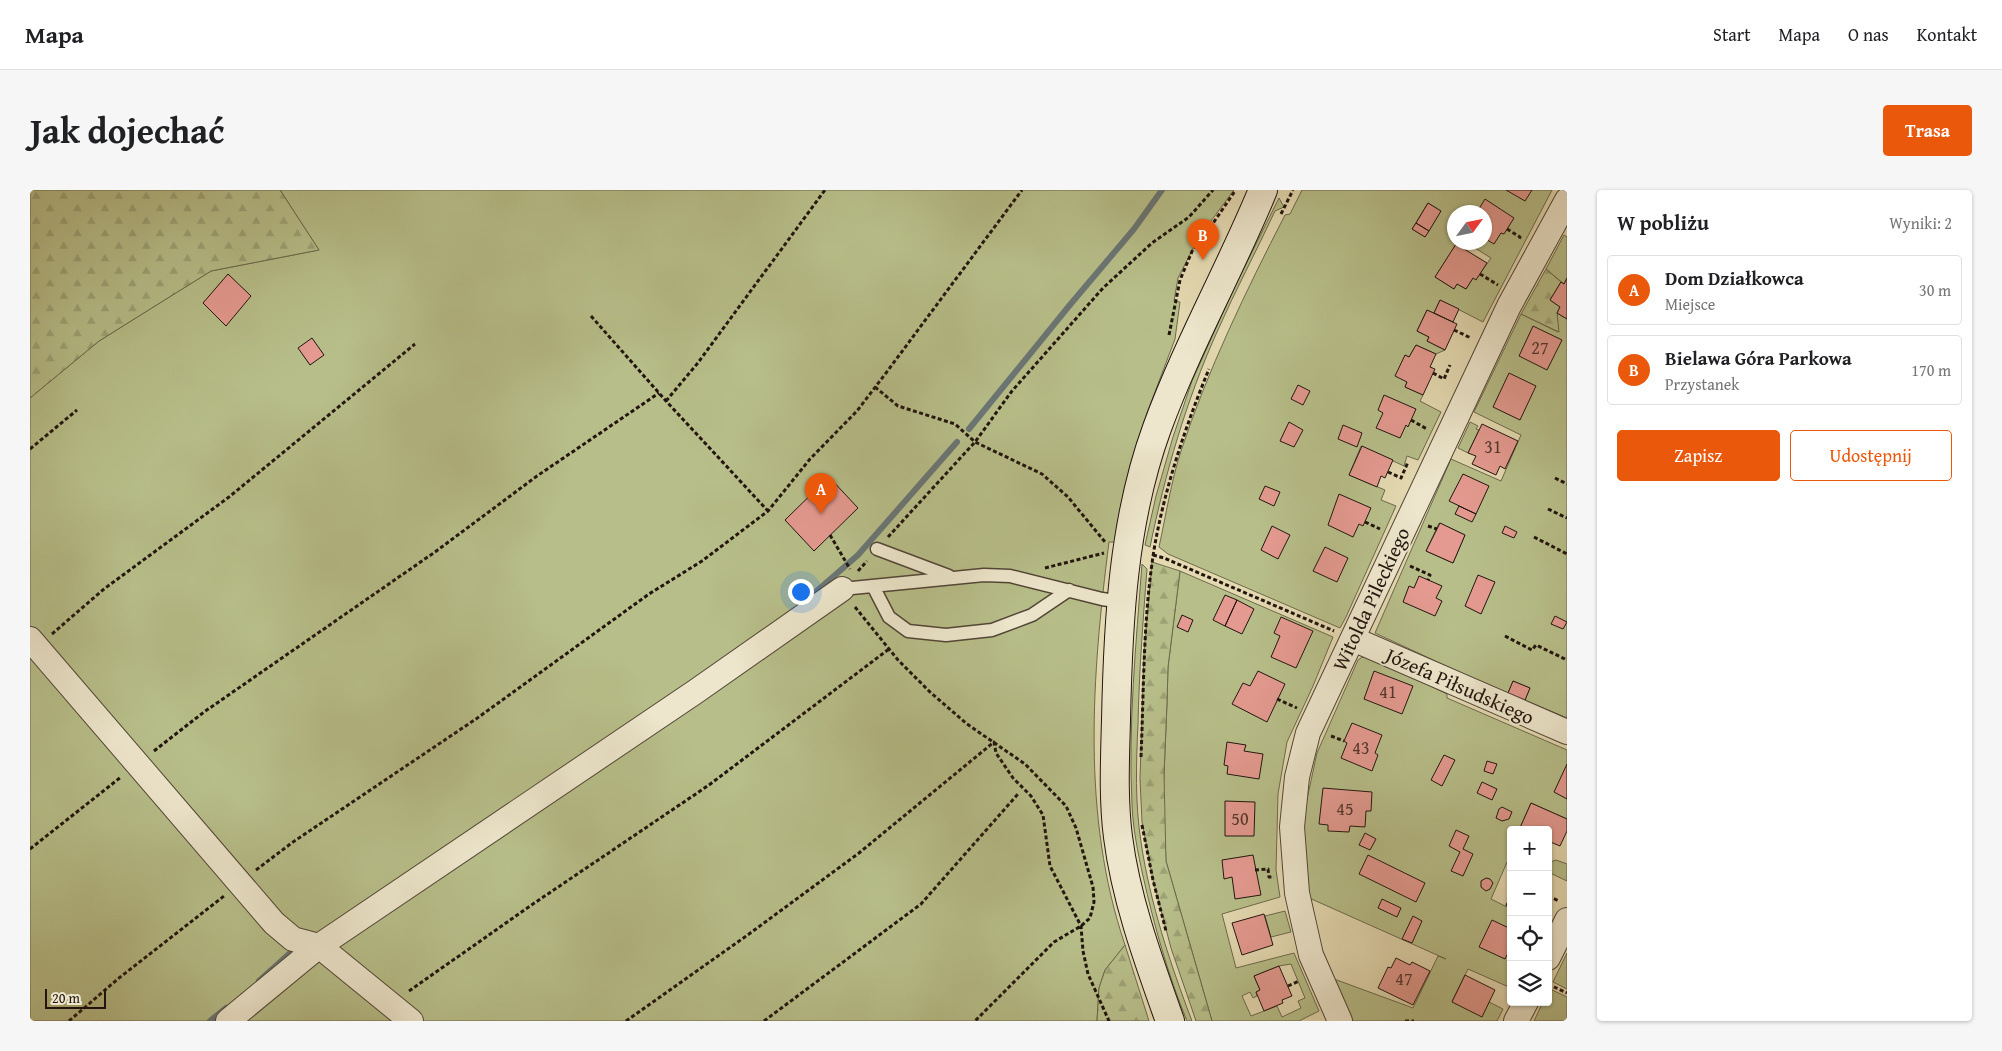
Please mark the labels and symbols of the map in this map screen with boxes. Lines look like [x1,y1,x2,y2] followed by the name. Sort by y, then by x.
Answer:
[1447,205,1492,250] north arrow
[1187,219,1219,260] pin: B
[1531,334,1549,361] house number: 27
[1484,433,1502,460] house number: 31
[805,473,837,514] pin: A
[1325,522,1417,675] street label: Witolda Pileckiego
[788,579,814,605] your location
[1379,639,1539,731] street label: Józefa Piłsudskiego
[1379,678,1397,705] house number: 41
[1352,734,1370,761] house number: 43
[1336,795,1354,822] house number: 45
[1231,805,1249,832] house number: 50
[1395,965,1413,992] house number: 47
[45,986,106,1009] scale bar

